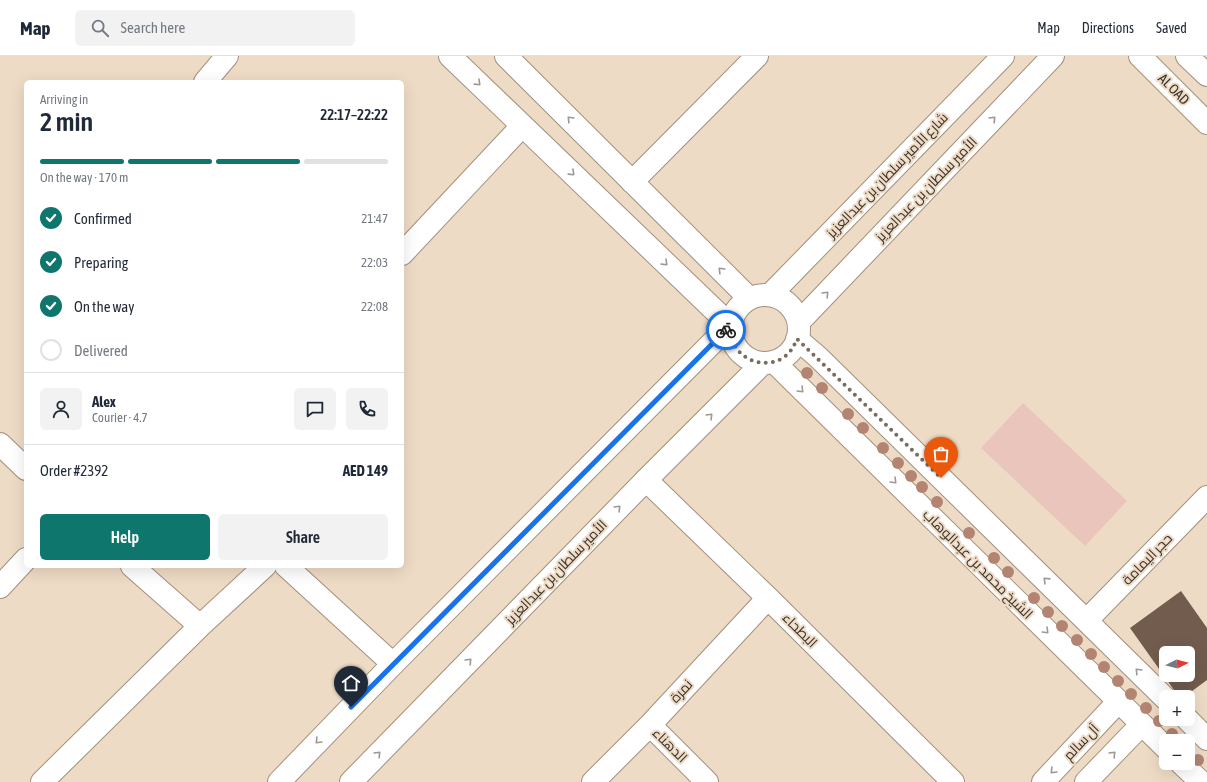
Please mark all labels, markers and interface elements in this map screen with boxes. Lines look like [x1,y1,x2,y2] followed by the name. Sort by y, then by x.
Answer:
[75,10,355,46] search box
[20,17,51,39] text: Map
[89,17,111,39] icon: search
[121,19,185,36] text: Search here
[1037,20,1060,36] text: Map
[1082,20,1134,36] text: Directions
[1156,20,1187,36] text: Saved
[1155,70,1193,108] street label: AL OAD
[473,78,481,86] one-way arrow
[40,92,88,107] text: Arriving in
[320,106,388,123] text: 22:17–22:22
[40,107,93,137] text: 2 min
[823,109,951,241] street label: شارع الأمير سلطان بن عبدالعزيز
[567,116,575,124] one-way arrow
[988,116,995,124] one-way arrow
[872,133,980,245] street label: الأمير سلطان بن عبدالعزيز
[567,168,574,175] one-way arrow
[40,170,128,185] text: On the way · 170 m
[40,207,62,229] icon: check
[74,210,132,227] text: Confirmed
[361,211,388,226] text: 21:47
[40,251,62,273] icon: check
[74,254,128,271] text: Preparing
[361,255,388,270] text: 22:03
[660,258,668,266] one-way arrow
[718,267,726,275] one-way arrow
[821,291,828,299] one-way arrow
[40,295,62,317] icon: check
[74,298,135,315] text: On the way
[361,299,388,314] text: 22:08
[706,310,746,350] courier
[715,319,737,341] icon: bike
[74,342,128,359] text: Delivered
[796,385,804,393] one-way arrow
[40,388,82,430] button: person
[294,388,336,430] button: chat
[346,388,388,430] button: phone
[92,393,116,410] text: Alex
[92,410,148,425] text: Courier · 4.7
[705,413,713,421] one-way arrow
[924,437,958,478] pin
[930,443,952,465] icon: bag
[40,462,108,479] text: Order #2392
[343,462,388,479] text: AED 149
[889,476,897,484] one-way arrow
[613,505,621,513] one-way arrow
[919,506,1036,623] street label: الشيخ محمد بن عبدالوهاب
[40,514,210,560] button: Help
[218,514,388,560] button: Share
[501,516,610,628] street label: الأمير سلطان بن عبدالعزيز
[1119,530,1175,588] street label: حجر اليمامة
[1043,577,1051,585] one-way arrow
[779,609,821,651] street label: البطحاء
[1041,626,1049,634] one-way arrow
[1159,646,1195,682] north arrow
[1159,646,1195,770] map controls
[464,658,472,666] one-way arrow
[334,666,368,707] pin
[1135,668,1143,676] one-way arrow
[340,672,362,694] icon: home
[666,676,696,706] street label: نمرة
[1159,690,1195,726] button: +
[1060,721,1104,765] street label: آل سالم
[649,724,691,766] street label: الدهناء
[1159,734,1195,770] button: −
[316,736,323,744] one-way arrow
[373,751,381,759] one-way arrow
[1108,751,1116,759] one-way arrow
[1050,766,1058,774] one-way arrow

